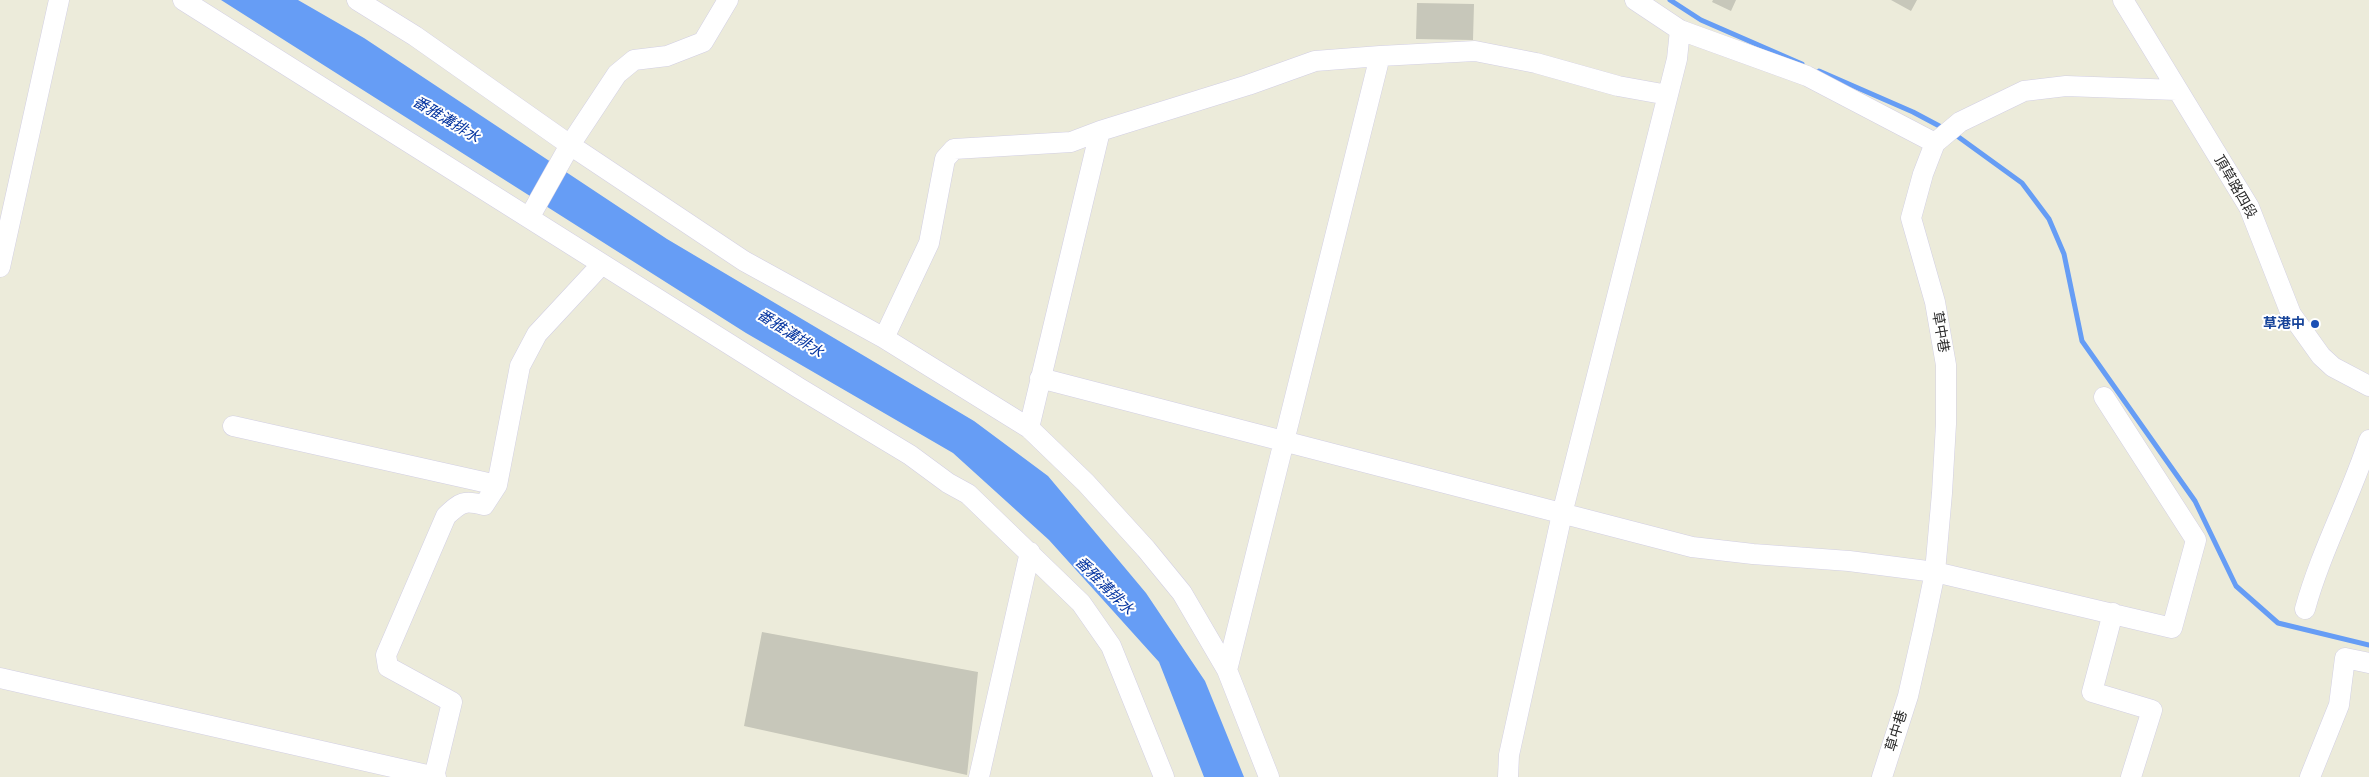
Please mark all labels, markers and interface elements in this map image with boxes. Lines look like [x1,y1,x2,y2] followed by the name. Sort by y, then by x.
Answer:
[409,93,483,147] water label: 番雅溝排水
[2210,152,2260,222] street label: 頂草路四段
[754,306,826,362] water label: 番雅溝排水
[1928,310,1952,354] street label: 草中巷
[2263,316,2305,332] place label: 草港中
[2309,318,2321,330] marker: 草港中
[1071,553,1137,619] water label: 番雅溝排水
[1883,708,1911,754] street label: 草中巷

